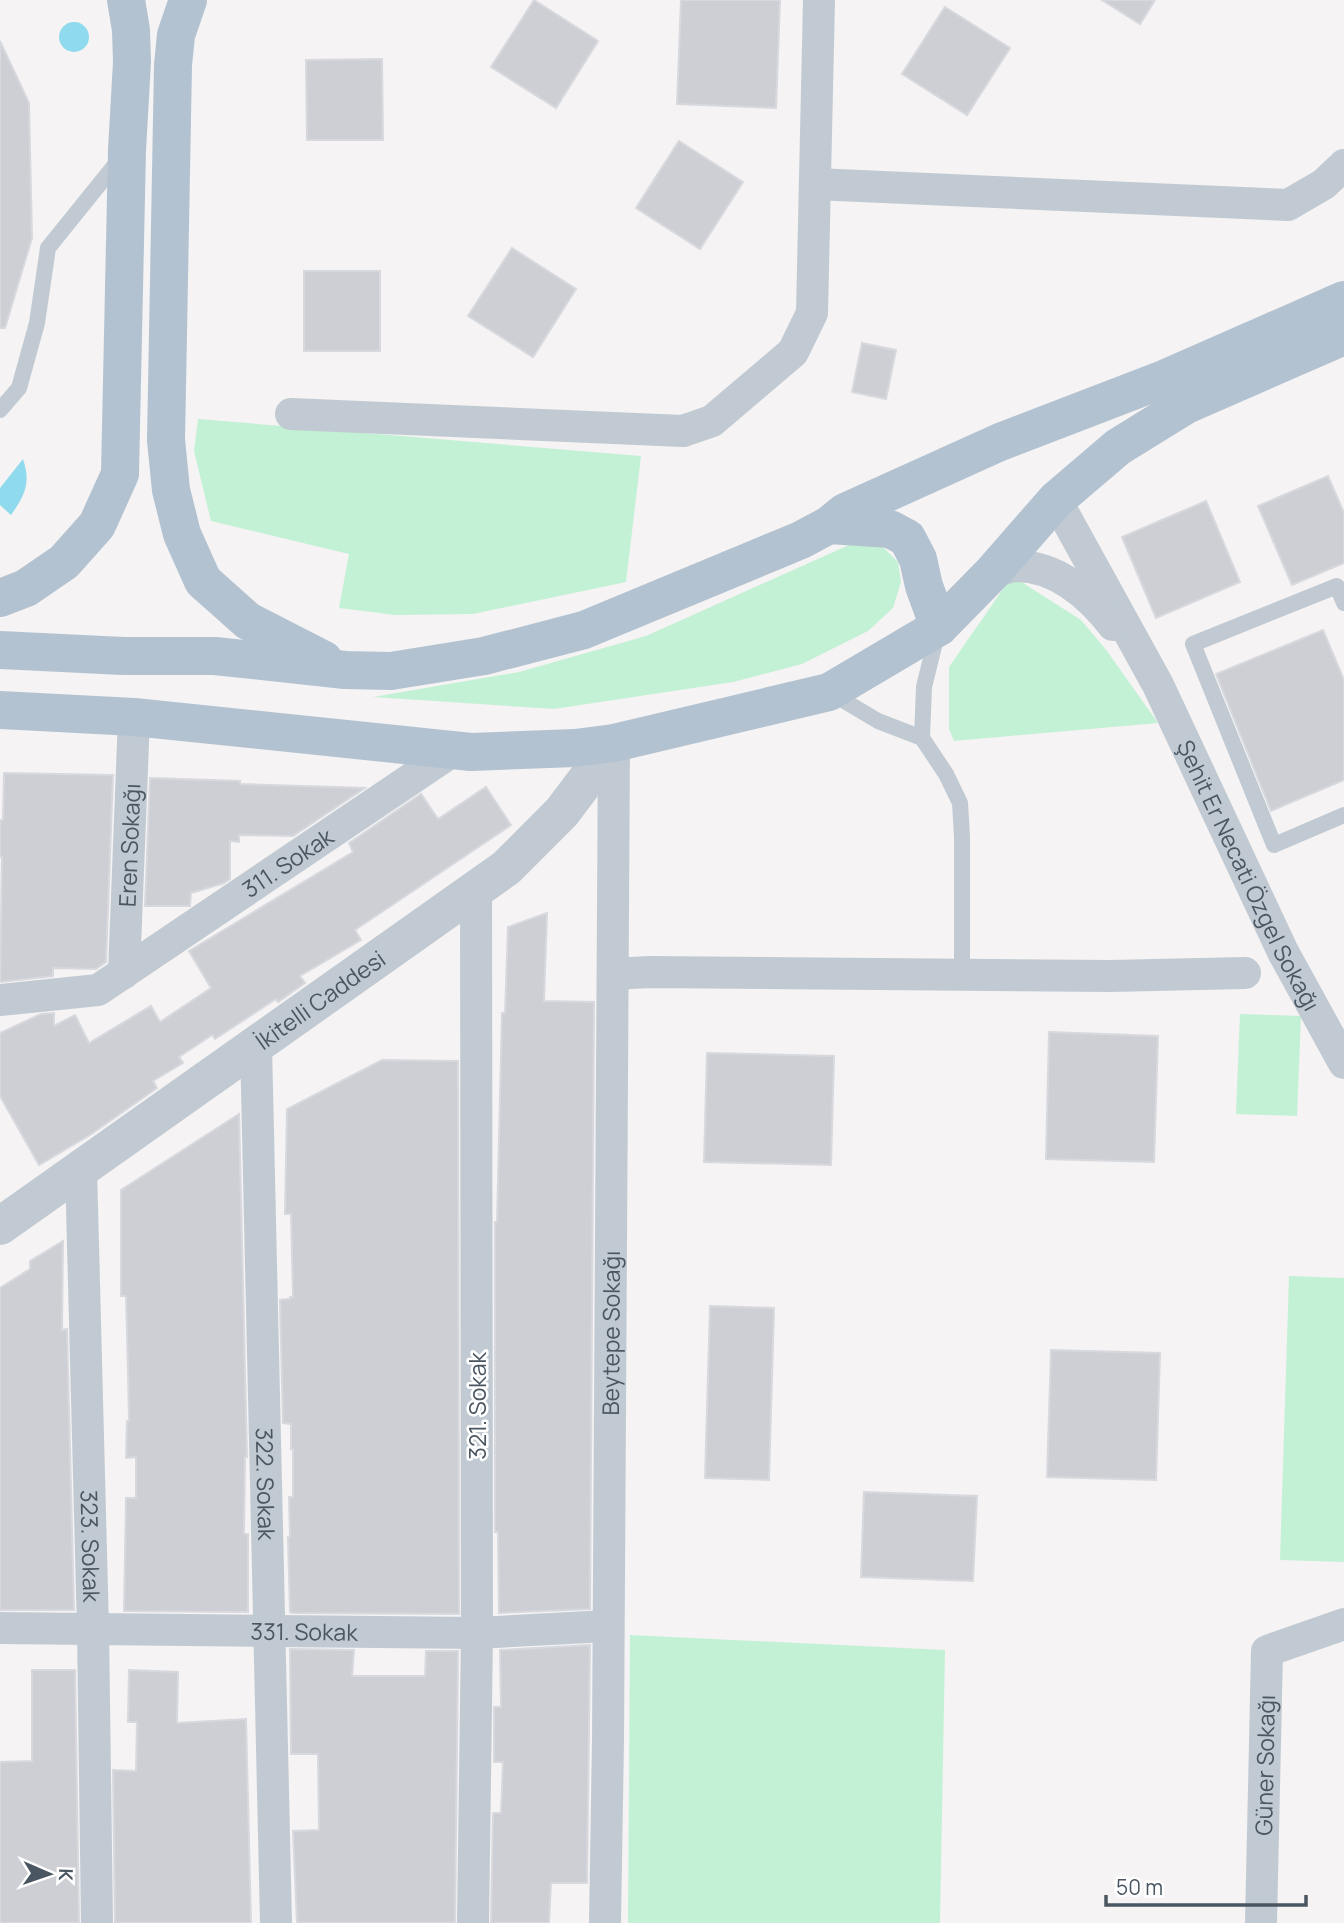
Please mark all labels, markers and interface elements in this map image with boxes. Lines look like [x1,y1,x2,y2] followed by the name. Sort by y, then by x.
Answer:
[1170,734,1328,1016] street label: Şehit Er Necati Özgel Sokağı
[111,783,147,907] street label: Eren Sokağı
[236,820,340,905] street label: 311. Sokak
[248,942,392,1057] street label: İkitelli Caddesi
[594,1250,627,1416] street label: Beytepe Sokağı
[461,1352,493,1460] street label: 321. Sokak
[249,1427,283,1541] street label: 322. Sokak
[73,1489,108,1603] street label: 323. Sokak
[250,1615,358,1648] street label: 331. Sokak
[1247,1694,1282,1836] street label: Güner Sokağı
[14,1839,84,1909] north arrow
[1106,1864,1306,1908] scale bar
[53,1868,79,1882] text: K
[1116,1873,1163,1901] text: 50 m

